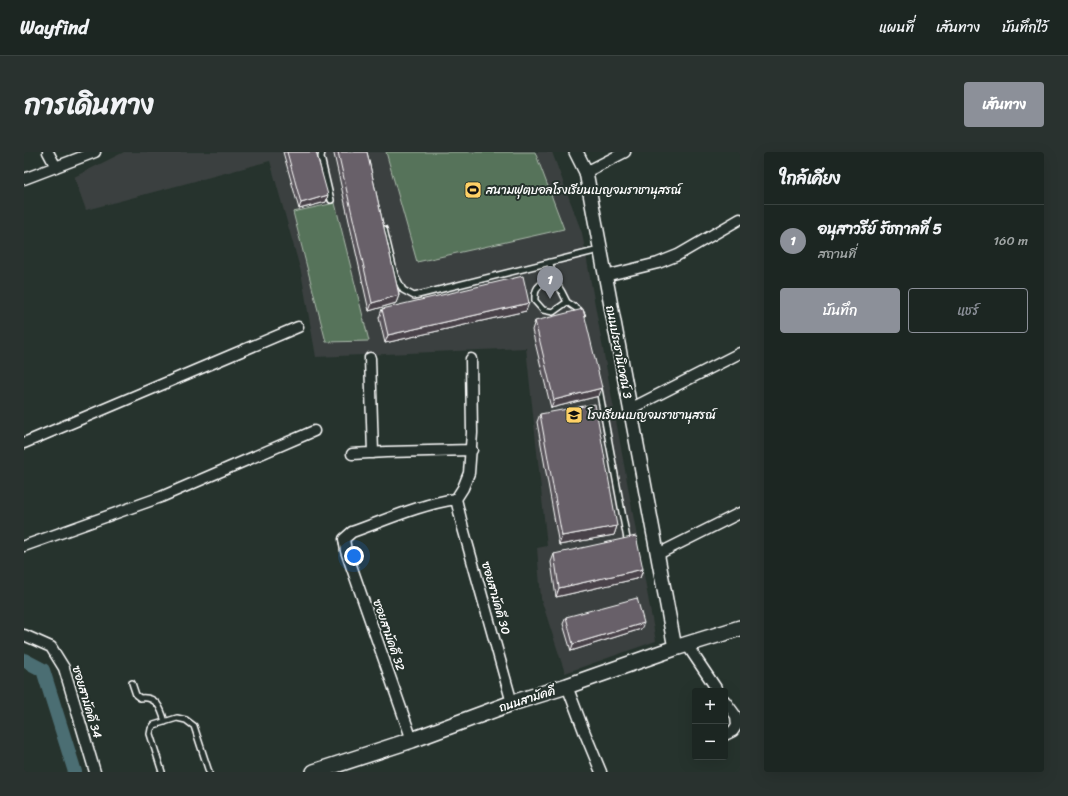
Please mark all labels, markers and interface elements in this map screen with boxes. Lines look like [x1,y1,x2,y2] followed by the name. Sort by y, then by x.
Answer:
[20,11,88,44] text: Wayfind
[879,15,914,40] text: แผนที่
[936,15,980,40] text: เส้นทาง
[1002,15,1048,40] text: บันทึกไว้
[24,80,154,129] text: การเดินทาง
[964,82,1044,127] button: เส้นทาง
[780,163,840,193] text: ใกล้เคียง
[485,179,683,201] place label: สนามฟุตบอลโรงเรียนเบญจมราชานุสรณ์
[463,180,483,200] sports icon: สนามฟุตบอลโรงเรียนเบญจมราชานุสรณ์
[818,216,942,242] text: อนุสาวรีย์ รัชกาลที่ 5
[790,229,796,252] text: 1
[993,229,1028,252] text: 160 m
[818,242,856,265] text: สถานที่
[537,266,563,299] pin: 1
[780,288,900,333] button: บันทึก
[908,288,1028,333] button: แชร์
[599,303,639,401] street label: ถนนประชานิเวศน์ 3
[587,404,718,426] place label: โรงเรียนเบญจมราชานุสรณ์
[564,405,584,425] school or university icon: โรงเรียนเบญจมราชานุสรณ์
[344,546,364,566] your location
[475,559,517,638] street label: ซอยสามัคคี 30
[366,596,412,674] street label: ซอยสามัคคี 32
[66,663,109,742] street label: ซอยสามัคคี 34
[496,679,560,718] street label: ถนนสามัคคี
[692,688,728,760] map controls
[692,688,728,724] button: +
[692,724,728,760] button: −

